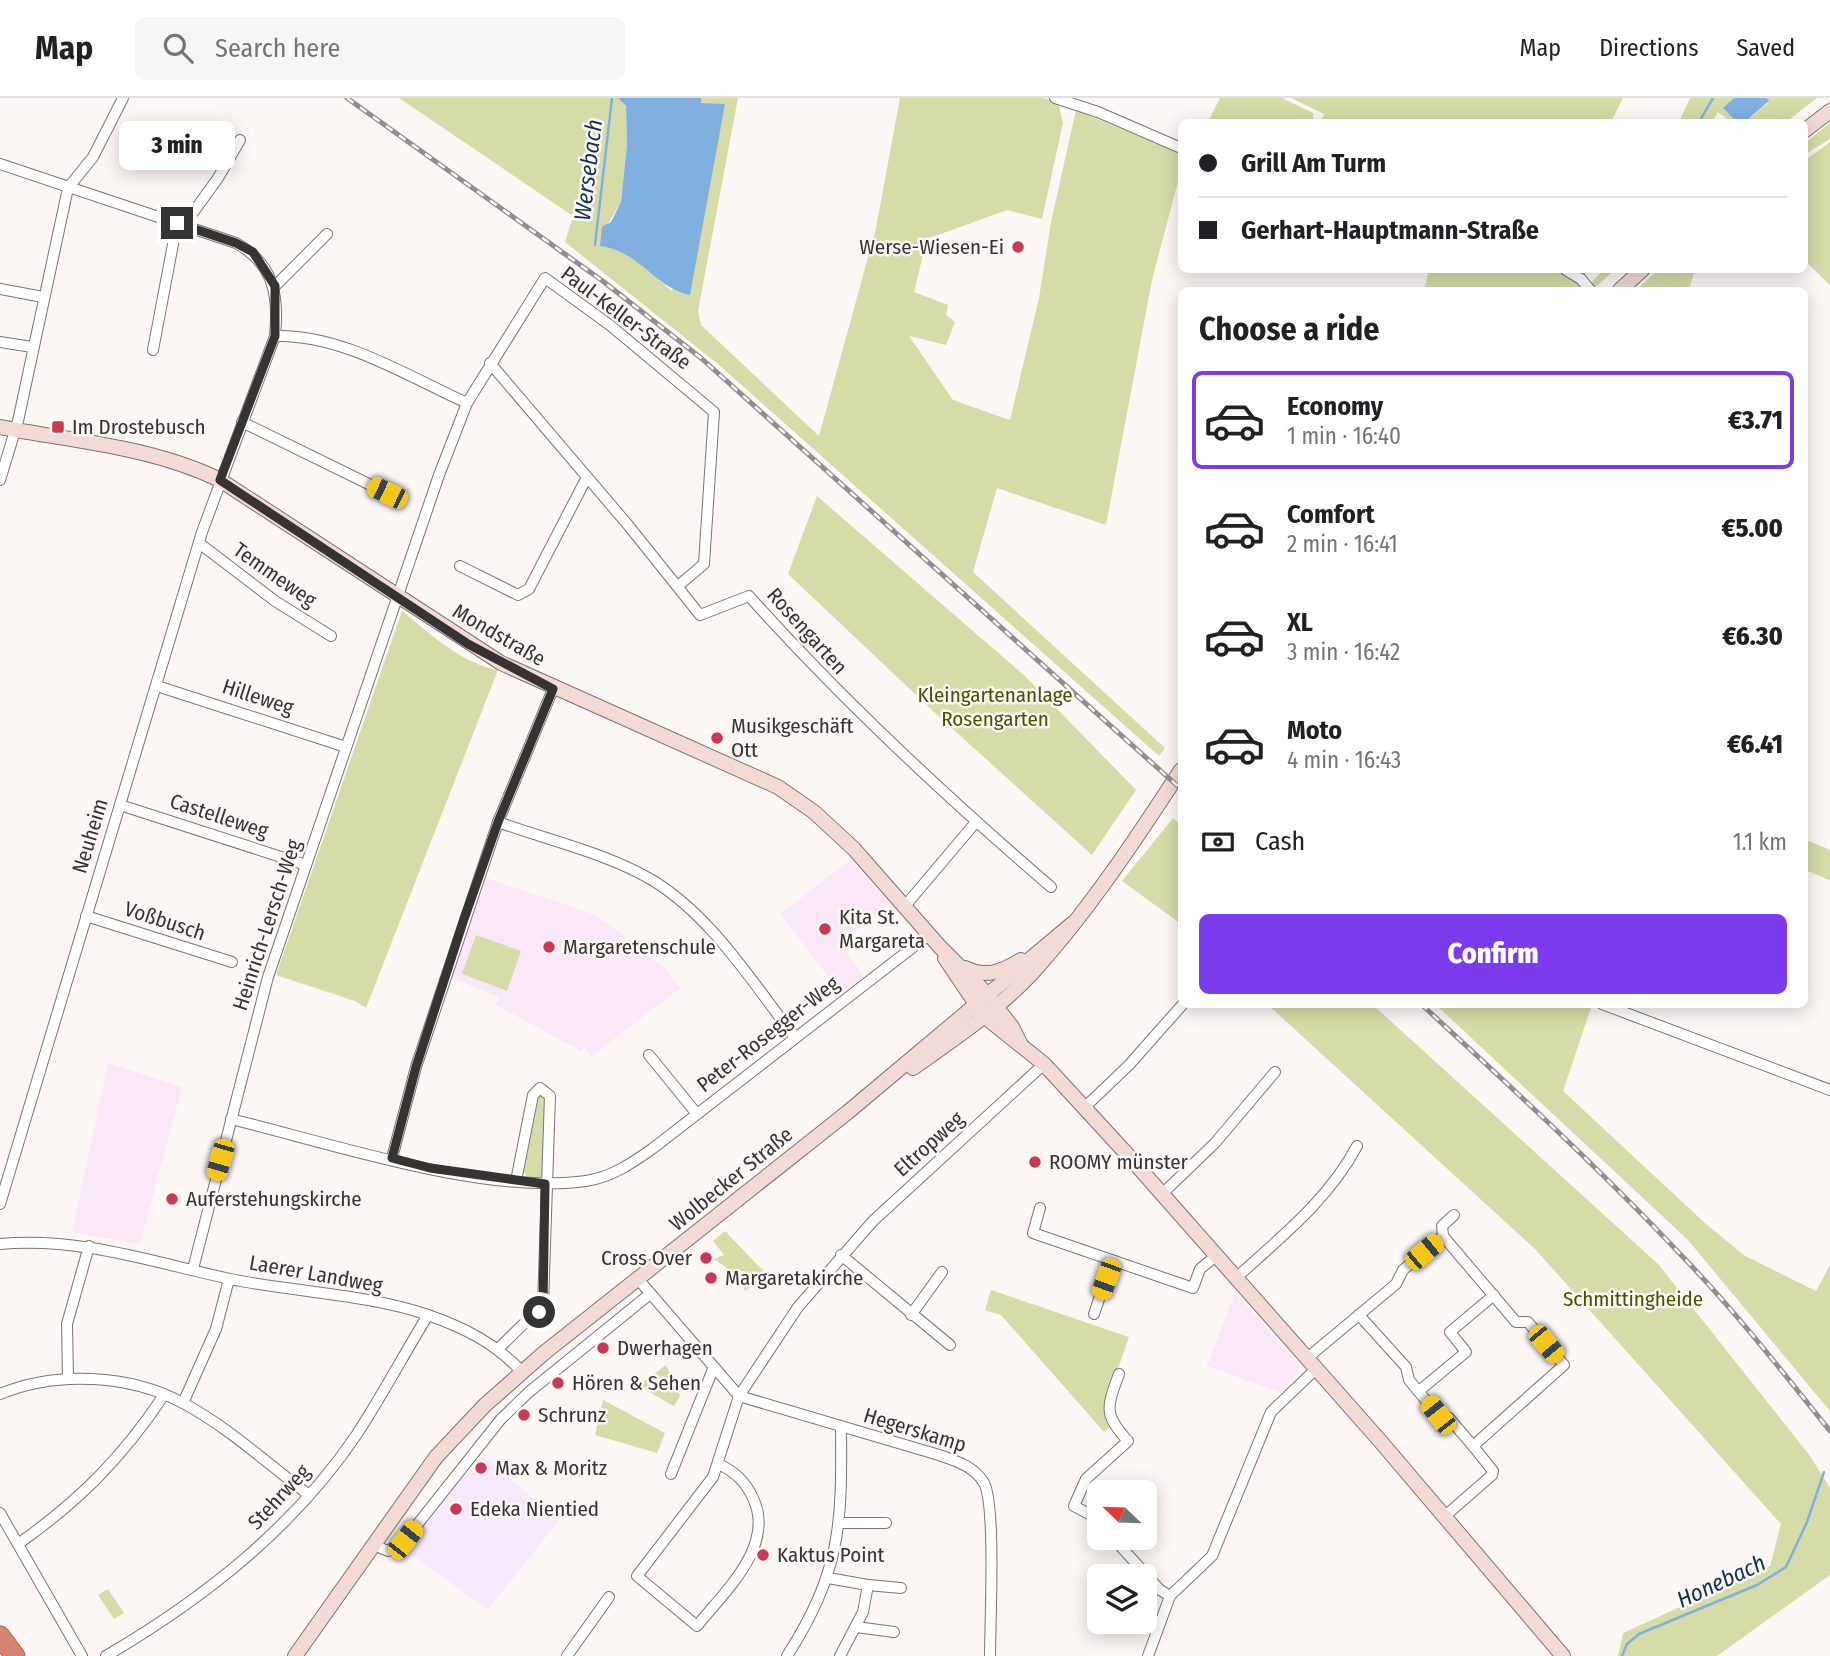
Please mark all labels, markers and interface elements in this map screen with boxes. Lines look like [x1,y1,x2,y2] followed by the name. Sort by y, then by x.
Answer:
[135,17,625,80] search box
[35,28,93,68] text: Map
[159,29,197,67] icon: search
[215,33,340,64] text: Search here
[1520,34,1561,62] text: Map
[1599,34,1698,62] text: Directions
[1736,34,1795,62] text: Saved
[568,118,608,222] water label: Wersebach
[119,122,235,170] callout: 3 min
[151,131,203,159] text: 3 min
[1241,148,1386,179] text: Grill Am Turm
[161,207,193,239] route end
[1241,215,1539,246] text: Gerhart-Hauptmann-Straße
[859,234,1004,260] place label: Werse-Wiesen-Ei
[1010,239,1026,255] marker: Werse-Wiesen-Ei
[556,261,696,375] street label: Paul-Keller-Straße
[1199,310,1380,348] text: Choose a ride
[1203,389,1266,452] icon: car
[1287,391,1383,422] text: Economy
[1728,405,1783,436] text: €3.71
[72,414,206,440] place label: Im Drostebusch
[50,419,66,435] marker: Im Drostebusch
[1287,422,1401,450] text: 1 min · 16:40
[364,474,411,512] car
[1203,497,1266,560] icon: car
[1287,499,1375,530] text: Comfort
[1721,513,1783,544] text: €5.00
[1287,530,1398,558] text: 2 min · 16:41
[228,537,322,613] street label: Temmeweg
[761,582,853,680] street label: Rosengarten
[448,598,550,672] street label: Mondstraße
[1203,605,1266,668] icon: car
[1287,607,1313,638] text: XL
[1722,621,1783,652] text: €6.30
[1287,638,1400,666] text: 3 min · 16:42
[219,673,297,721] street label: Hilleweg
[917,682,1073,732] park label: Kleingartenanlage Rosengarten
[731,713,853,763] place label: Musikgeschäft Ott
[1203,713,1266,776] icon: car
[1287,715,1342,746] text: Moto
[1727,729,1783,760] text: €6.41
[709,730,725,746] marker: Musikgeschäft Ott
[1287,746,1401,774] text: 4 min · 16:43
[167,788,272,844] street label: Castelleweg
[66,795,114,877] street label: Neuheim
[1199,823,1237,861] icon: cash
[1255,826,1305,857] text: Cash
[1733,828,1787,856] text: 1.1 km
[227,836,307,1014] street label: Heinrich-Lersch-Weg
[121,896,209,946] street label: Voßbusch
[839,904,925,954] place label: Kita St. Margareta
[1199,914,1787,994] button: Confirm
[817,921,833,937] marker: Kita St. Margareta
[563,934,716,960] place label: Margaretenschule
[541,939,557,955] marker: Margaretenschule
[692,970,844,1098] street label: Peter-Rosegger-Weg
[889,1106,969,1182] street label: Eltropweg
[664,1121,798,1237] street label: Wolbecker Straße
[205,1137,236,1183] car
[1049,1149,1189,1175] place label: ROOMY münster
[1027,1154,1043,1170] marker: ROOMY münster
[186,1186,362,1212] place label: Auferstehungskirche
[164,1191,180,1207] marker: Auferstehungskirche
[1402,1230,1447,1274] car
[601,1245,693,1271] place label: Cross Over
[247,1249,385,1299] street label: Laerer Landweg
[698,1250,714,1266] marker: Cross Over
[1089,1256,1124,1302] car
[725,1265,863,1291] place label: Margaretakirche
[703,1270,719,1286] marker: Margaretakirche
[1563,1286,1703,1312] park label: Schmittingheide
[523,1296,555,1328] route start
[1525,1321,1568,1367] car
[617,1335,713,1361] place label: Dwerhagen
[595,1340,611,1356] marker: Dwerhagen
[572,1370,701,1396] place label: Hören & Sehen
[550,1375,566,1391] marker: Hören & Sehen
[1417,1392,1460,1438] car
[538,1402,606,1428] place label: Schrunz
[860,1402,970,1458] street label: Hegerskamp
[516,1407,532,1423] marker: Schrunz
[495,1455,607,1481] place label: Max & Moritz
[242,1459,316,1535] street label: Stehrweg
[473,1460,489,1476] marker: Max & Moritz
[1087,1480,1157,1550] north arrow
[1087,1480,1157,1634] map controls
[470,1496,599,1522] place label: Edeka Nientied
[448,1501,464,1517] marker: Edeka Nientied
[384,1517,427,1563] car
[777,1542,885,1568] place label: Kaktus Point
[755,1547,771,1563] marker: Kaktus Point
[1672,1548,1770,1614] water label: Honebach
[1087,1564,1157,1634] button: layers

